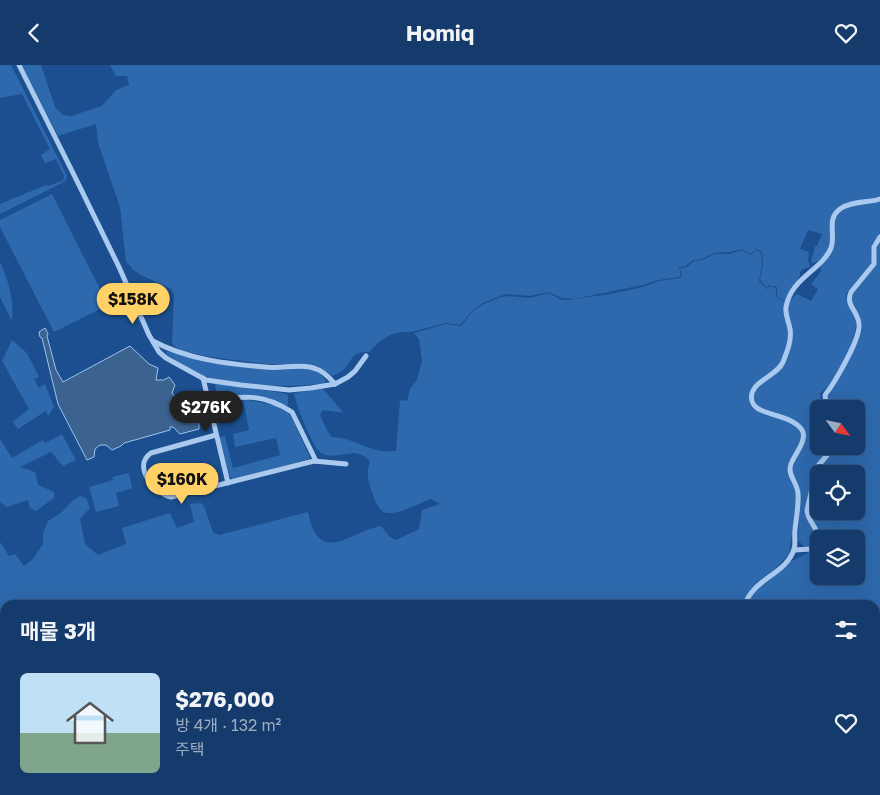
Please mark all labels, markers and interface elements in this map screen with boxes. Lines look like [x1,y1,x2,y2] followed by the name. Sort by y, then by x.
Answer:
[20,19,48,47] icon: back
[406,19,474,46] text: Homiq
[832,19,860,47] icon: heart
[98,283,168,325] pin: $158K
[108,289,158,309] text: $158K
[171,391,241,433] pin: $276K
[181,397,231,417] text: $276K
[810,400,865,455] north arrow
[810,400,865,585] map controls
[147,463,217,505] pin: $160K
[810,465,865,520] button: locate
[156,469,208,489] text: $160K
[810,530,865,585] button: layers
[832,616,860,644] icon: filters
[20,618,96,644] text: 매물 3개
[175,686,274,712] text: $276,000
[60,693,120,753] icon: home
[832,709,860,737] icon: heart
[175,715,281,735] text: 방 4개 · 132 m²
[175,739,204,759] text: 주택

